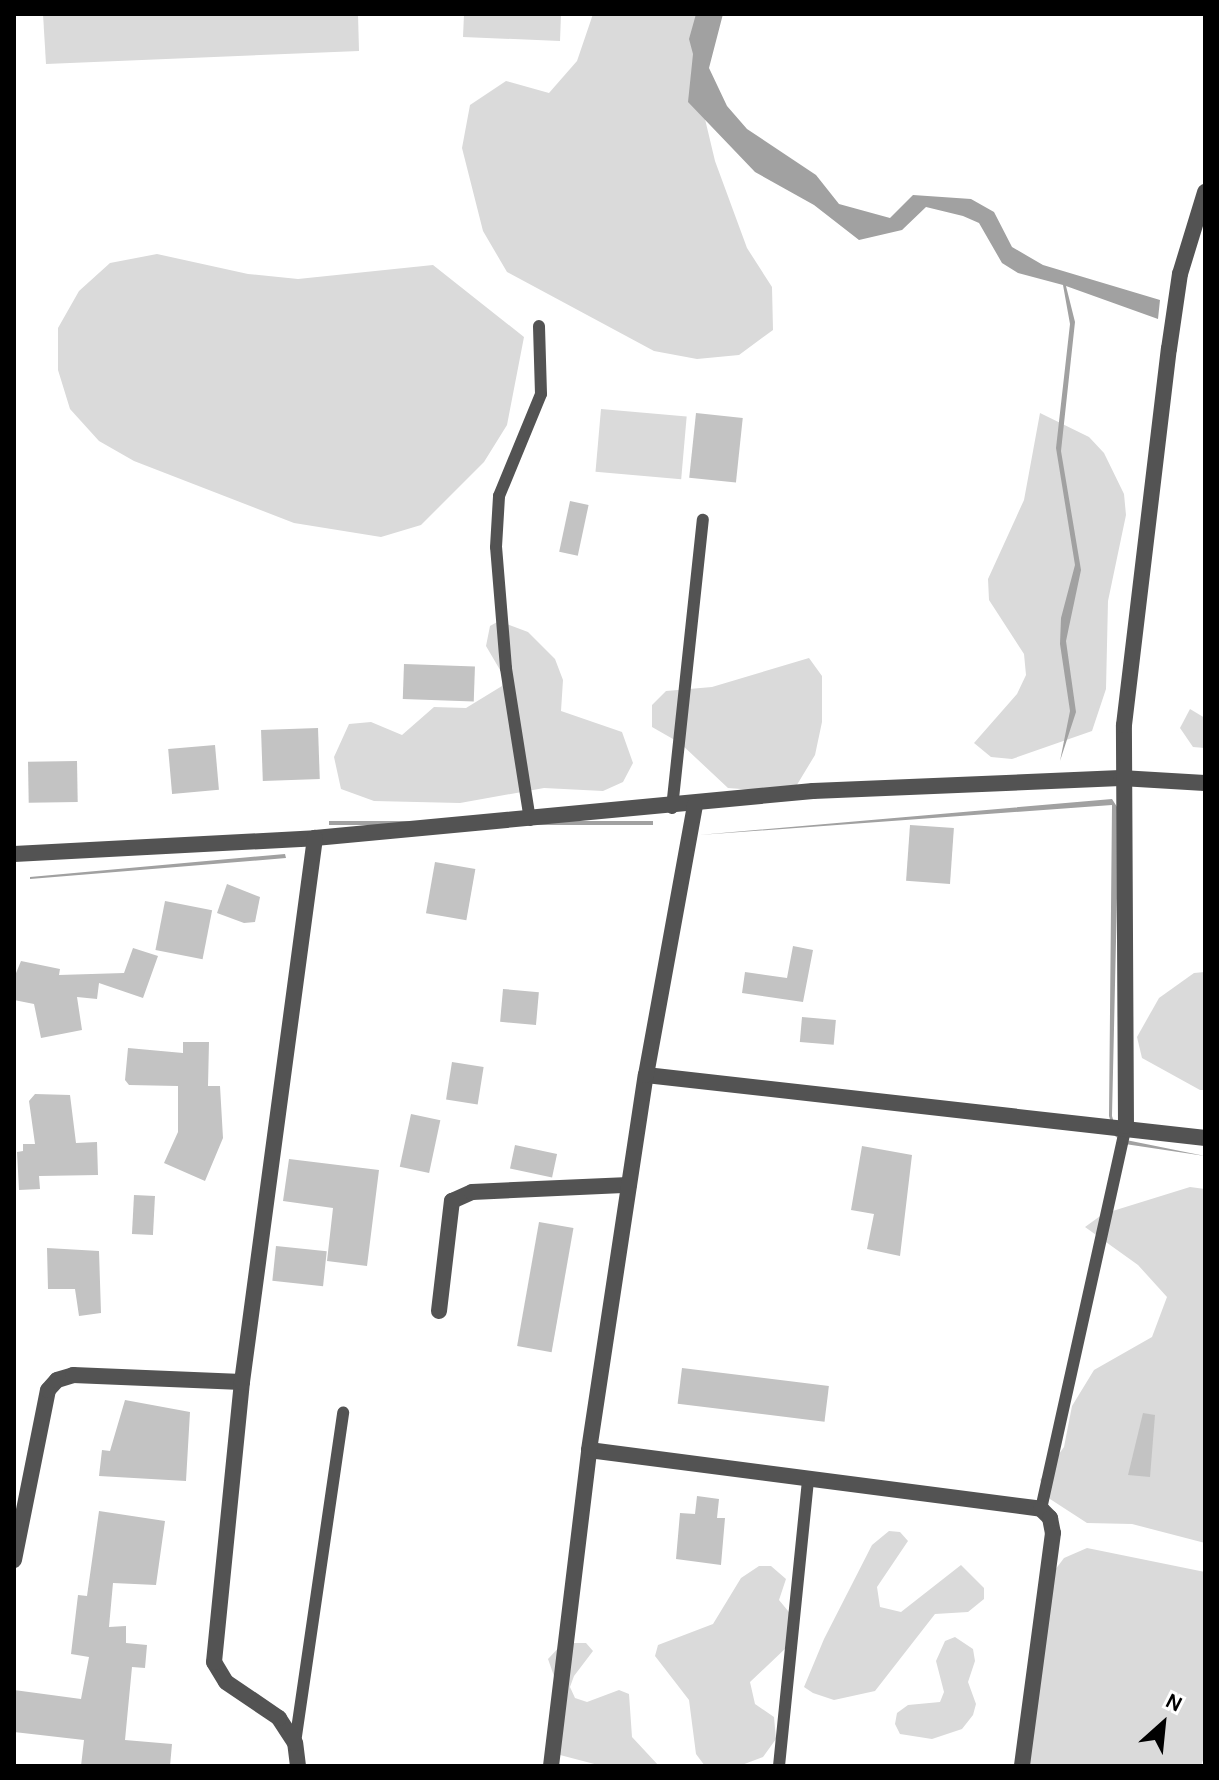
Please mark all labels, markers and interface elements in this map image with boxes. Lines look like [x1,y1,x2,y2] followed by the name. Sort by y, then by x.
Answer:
[1123,1684,1203,1764] north arrow
[1161,1687,1187,1718] text: N

